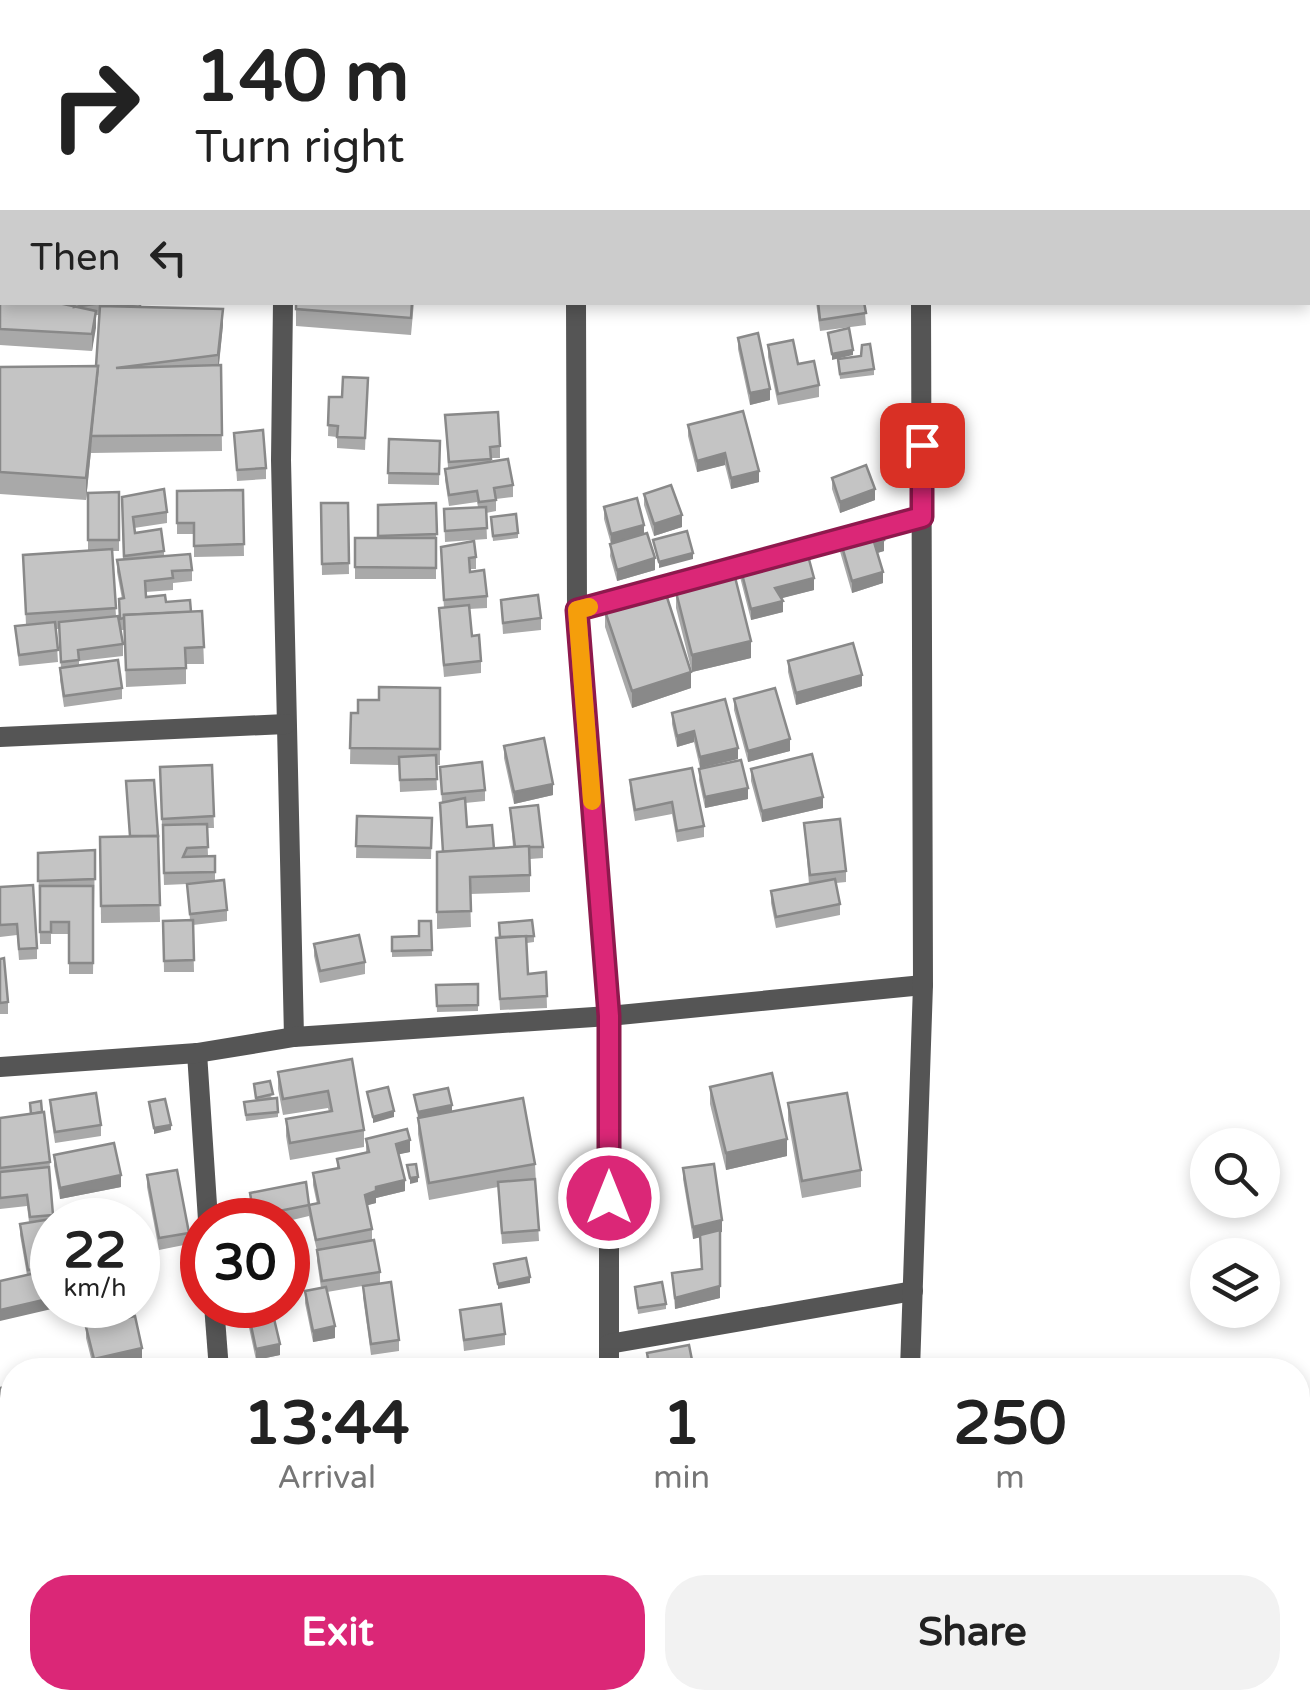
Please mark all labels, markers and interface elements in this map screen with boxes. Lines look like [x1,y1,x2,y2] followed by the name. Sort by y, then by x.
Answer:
[195,36,409,120] text: 140 m
[30,40,160,170] icon: right
[195,121,404,175] text: Turn right
[141,230,196,285] icon: left
[30,235,121,281] text: Then
[880,403,965,488] pin
[895,418,950,473] icon: arrive
[1190,1128,1280,1328] map controls
[1190,1128,1280,1218] button: search
[557,1146,661,1250] position arrow
[180,1198,310,1328] speed limit sign: 30
[64,1221,126,1281] text: 22
[1190,1238,1280,1328] button: layers
[64,1273,126,1303] text: km/h
[243,1388,410,1460] text: 13:44
[663,1388,700,1460] text: 1
[953,1388,1067,1460] text: 250
[277,1459,376,1497] text: Arrival
[653,1459,710,1497] text: min
[995,1459,1025,1497] text: m
[30,1575,645,1690] button: Exit
[665,1575,1280,1690] button: Share

